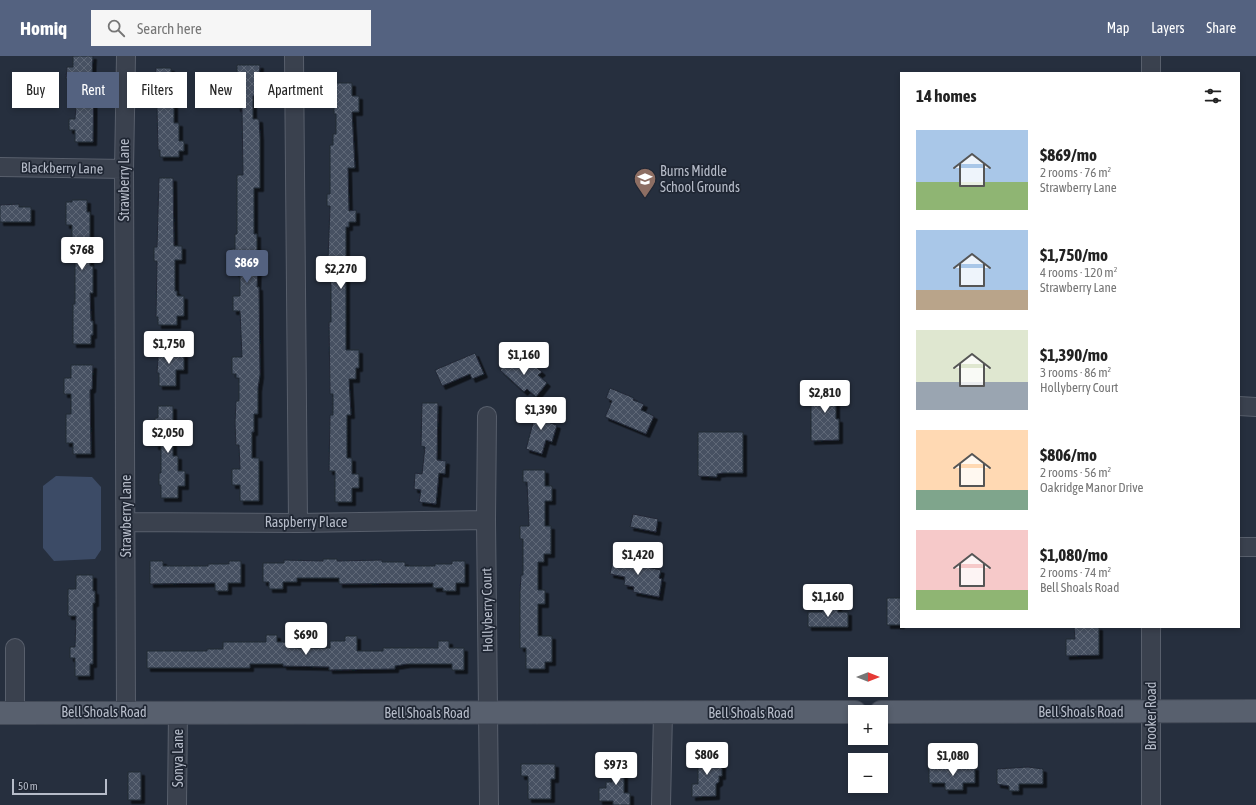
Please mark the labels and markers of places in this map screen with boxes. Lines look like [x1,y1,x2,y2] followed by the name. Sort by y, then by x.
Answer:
[660,163,740,195] place label: Burns Middle School Grounds
[632,166,658,199] school or university icon: Burns Middle School Grounds
[58,237,106,271] pin: $768
[223,250,271,284] pin: $869
[308,256,374,290] pin: $2,270
[136,331,202,365] pin: $1,750
[491,342,557,376] pin: $1,160
[792,380,858,414] pin: $2,810
[508,397,574,431] pin: $1,390
[135,420,201,454] pin: $2,050
[605,542,671,576] pin: $1,420
[795,584,861,618] pin: $1,160
[282,622,330,656] pin: $690
[683,742,731,776] pin: $806
[920,743,986,777] pin: $1,080
[592,752,640,786] pin: $973

